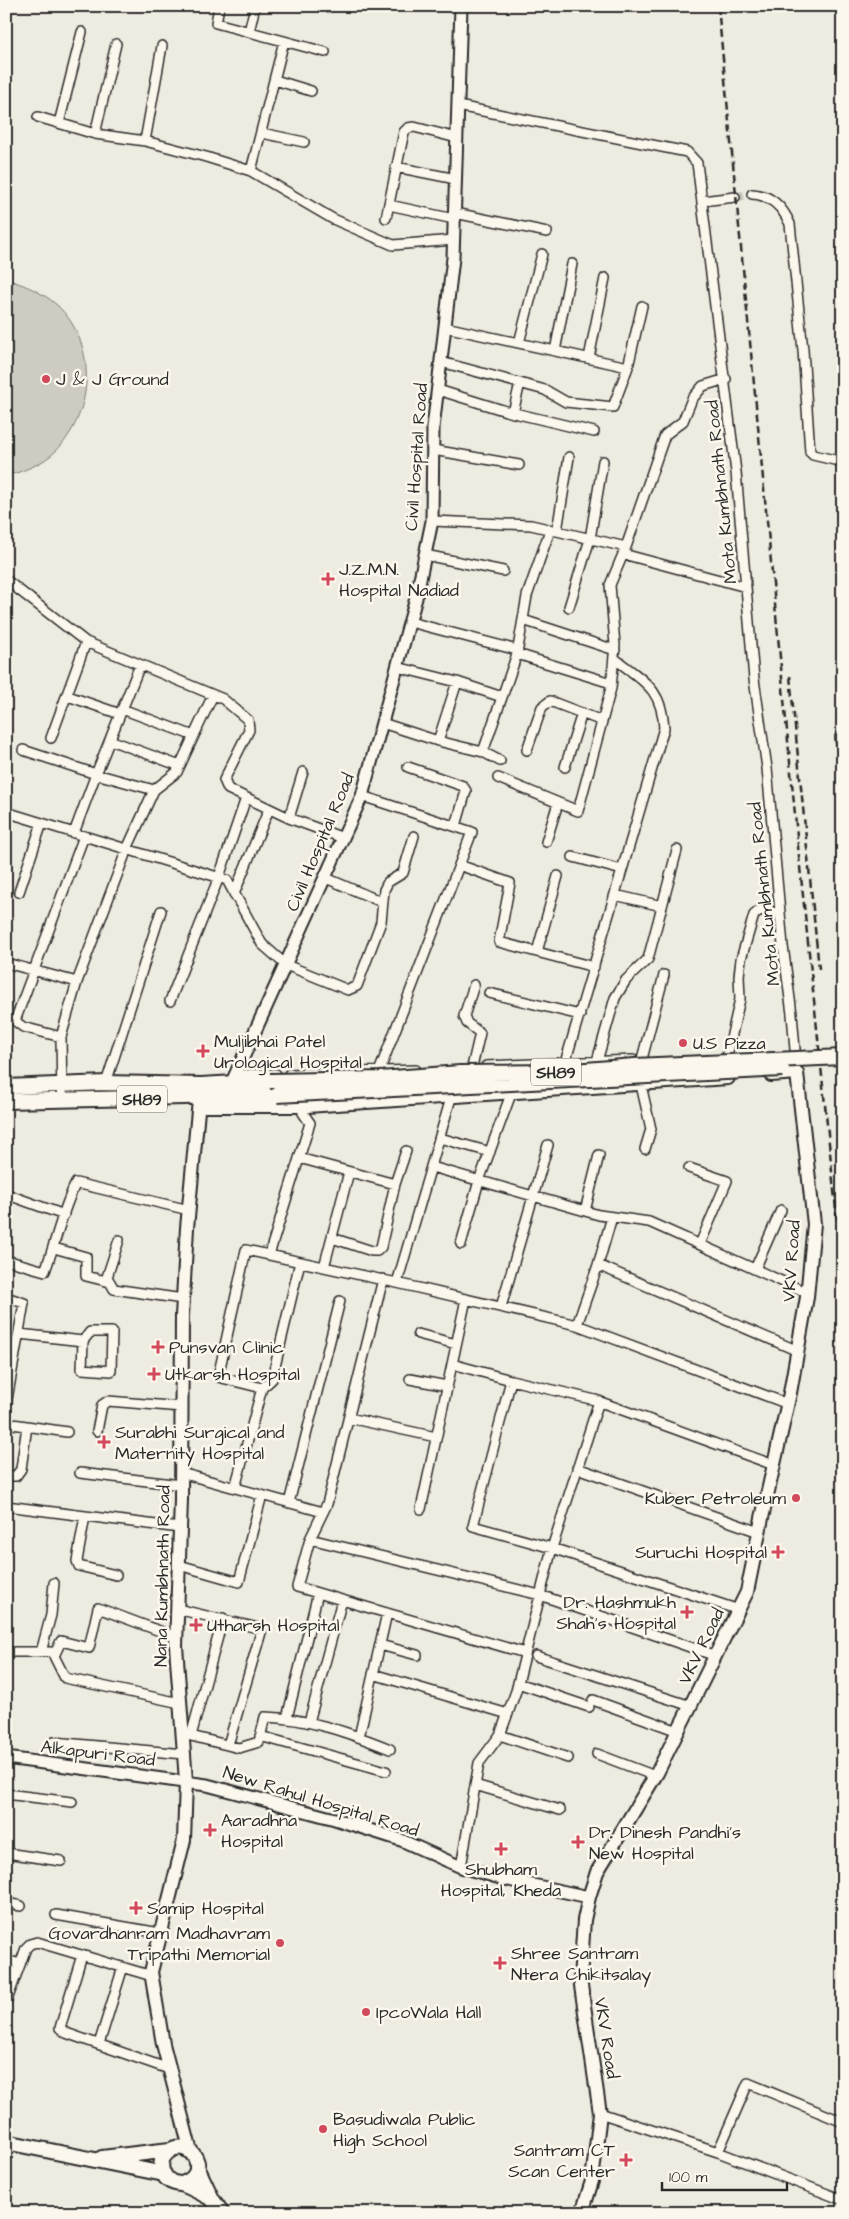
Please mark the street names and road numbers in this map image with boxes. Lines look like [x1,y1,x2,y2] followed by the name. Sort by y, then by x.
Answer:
[399,382,434,532] street label: Civil Hospital Road
[699,399,744,585] street label: Mota Kumbhnath Road
[280,769,361,915] street label: Civil Hospital Road
[742,801,787,987] street label: Mota Kumbhnath Road
[531,1058,581,1086] road number: SH89
[117,1086,167,1112] road number: SH89
[776,1219,807,1303] street label: VKV Road
[148,1485,177,1667] street label: Nana Kumbhnath Road
[672,1604,731,1689] street label: VKV Road
[39,1734,157,1773] street label: Alkapuri Road
[220,1760,422,1843] street label: New Rahul Hospital Road
[588,1996,625,2081] street label: VKV Road

